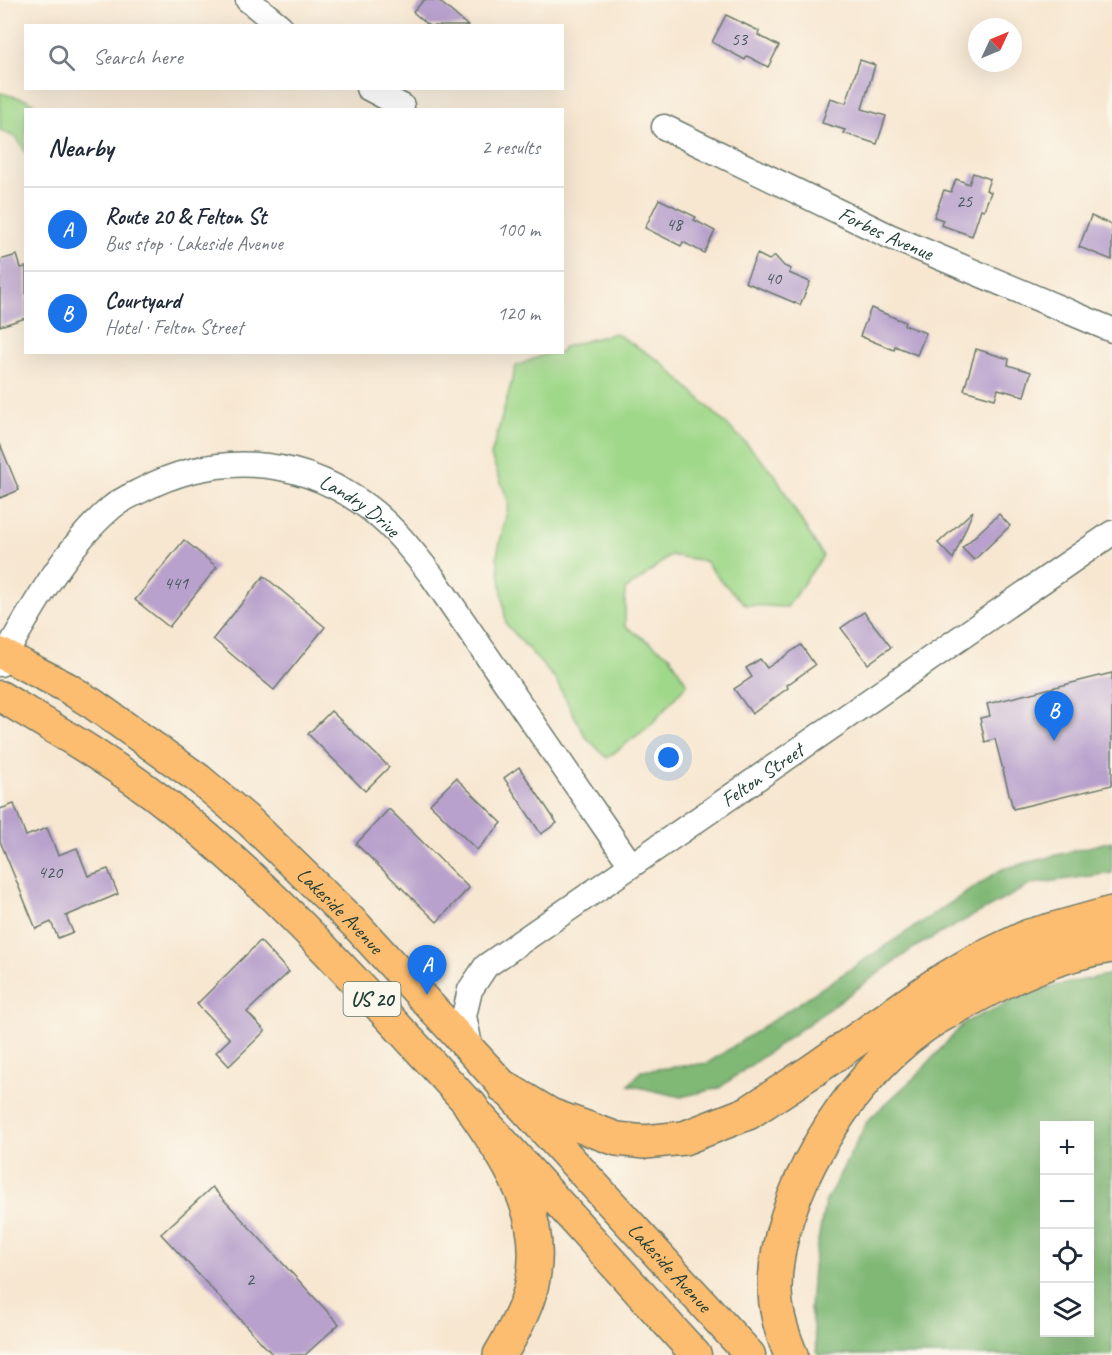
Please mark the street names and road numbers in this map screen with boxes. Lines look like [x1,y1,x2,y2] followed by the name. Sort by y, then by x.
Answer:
[834,201,938,266] street label: Forbes Avenue
[316,468,407,543] street label: Landry Drive
[716,736,811,813] street label: Felton Street
[291,862,390,961] street label: Lakeside Avenue
[344,982,400,1016] road number: US 20
[622,1217,719,1319] street label: Lakeside Avenue

